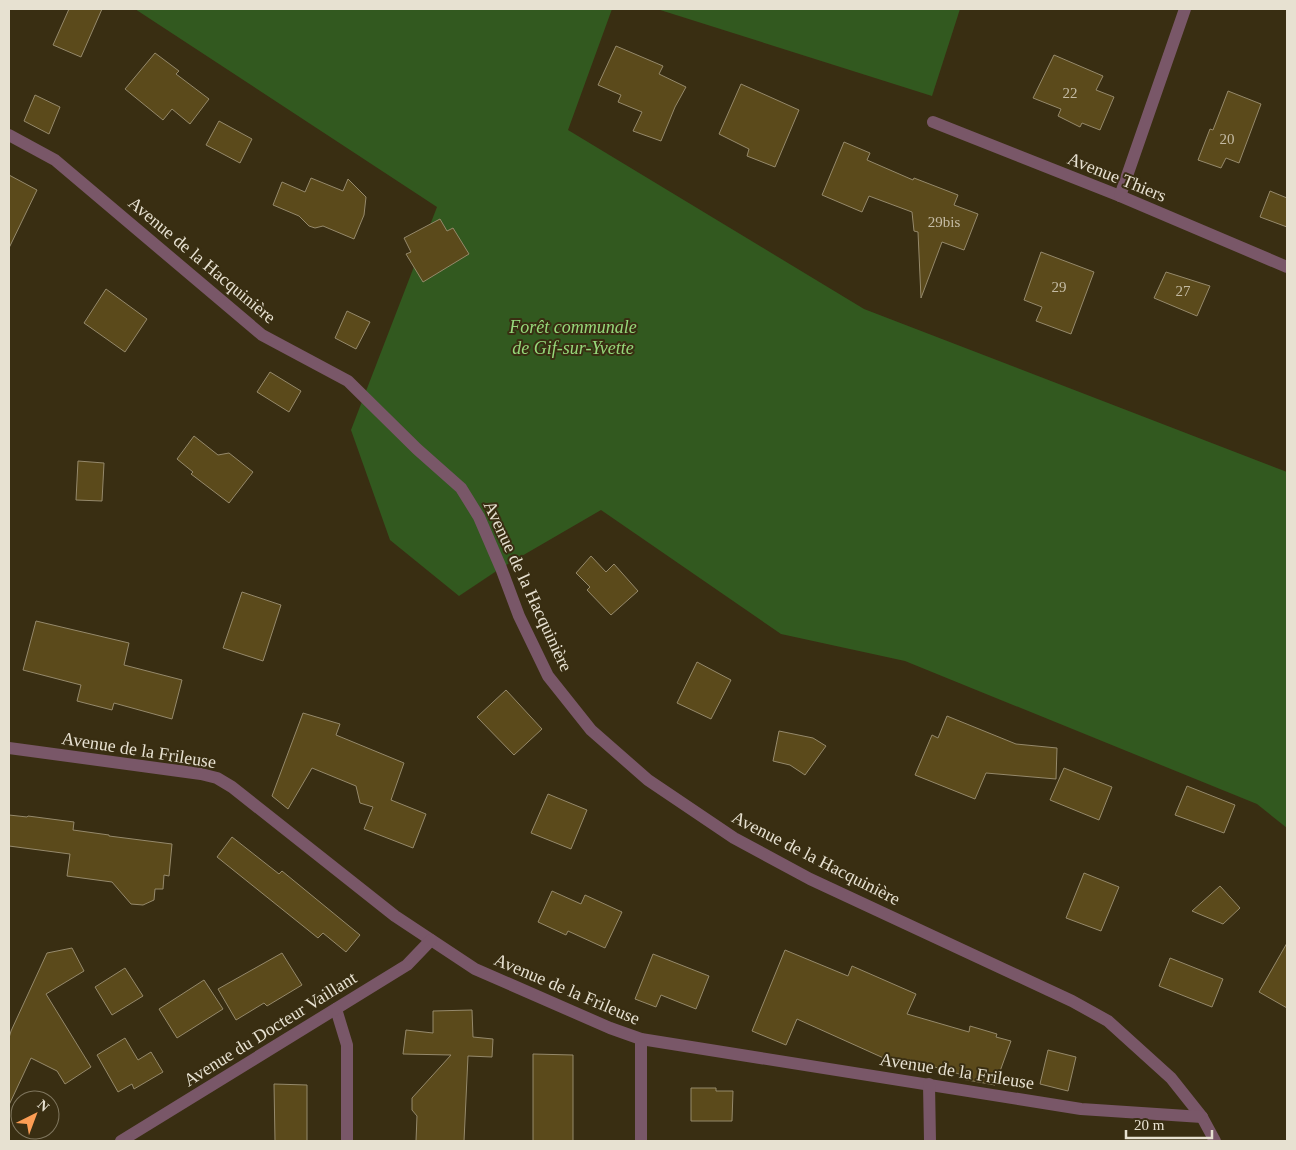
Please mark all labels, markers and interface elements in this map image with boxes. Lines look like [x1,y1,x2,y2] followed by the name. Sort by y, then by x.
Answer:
[1063,85,1078,101] house number: 22
[1220,131,1235,147] house number: 20
[1065,148,1169,206] street label: Avenue Thiers
[124,193,280,327] street label: Avenue de la Hacquinière
[928,214,960,230] house number: 29bis
[1052,279,1067,295] house number: 29
[1176,283,1191,299] house number: 27
[508,317,637,358] park label: Forêt communale de Gif-sur-Yvette
[480,497,576,675] street label: Avenue de la Hacquinière
[60,728,218,772] street label: Avenue de la Frileuse
[729,807,903,909] street label: Avenue de la Hacquinière
[491,949,643,1029] street label: Avenue de la Frileuse
[180,968,360,1090] street label: Avenue du Docteur Vaillant
[878,1049,1036,1093] street label: Avenue de la Frileuse
[10,1090,60,1140] north arrow
[35,1097,52,1115] text: N
[1126,1108,1212,1140] scale bar
[1134,1117,1165,1133] text: 20 m

